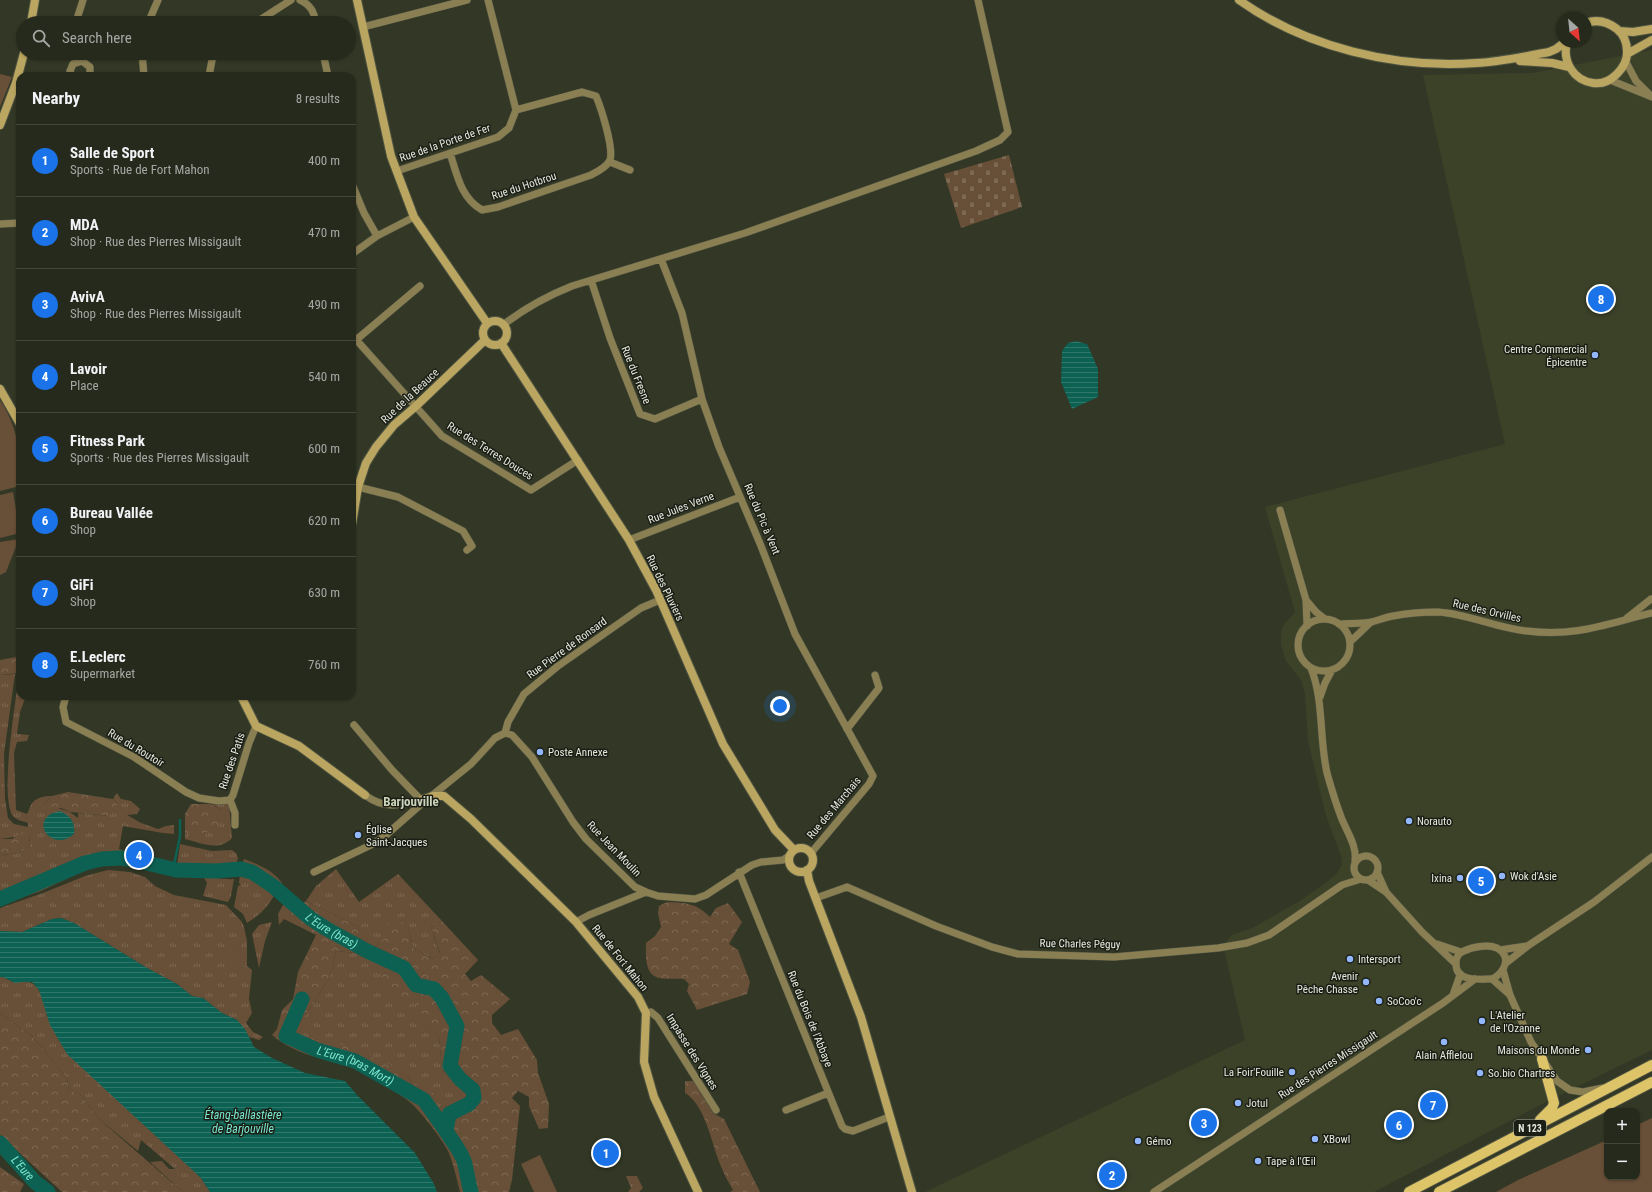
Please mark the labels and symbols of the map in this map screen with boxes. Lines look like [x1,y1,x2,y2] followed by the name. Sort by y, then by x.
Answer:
[1556,12,1592,48] north arrow
[398,121,493,165] street label: Rue de la Porte de Fer
[490,169,558,203] street label: Rue du Hotbrou
[1588,284,1614,314] pin: 8
[1504,343,1587,369] place label: Centre Commercial Épicentre
[619,344,653,406] street label: Rue du Fresne
[1590,350,1600,360] marker: Centre Commercial Épicentre
[378,366,442,426] street label: Rue de la Beauce
[445,419,535,483] street label: Rue des Terres Douces
[741,482,783,556] street label: Rue du Pic à Vent
[646,489,716,527] street label: Rue Jules Verne
[643,553,687,623] street label: Rue des Pluviers
[1452,597,1522,625] street label: Rue des Orvilles
[524,615,610,681] street label: Rue Pierre de Ronsard
[770,696,790,716] your location
[105,726,167,770] street label: Rue du Routoir
[216,731,248,791] street label: Rue des Patis
[548,746,608,759] place label: Poste Annexe
[535,747,545,757] marker: Poste Annexe
[804,774,864,842] street label: Rue des Marchais
[383,794,439,809] district label: Barjouville
[1417,815,1452,828] place label: Norauto
[1404,816,1414,826] marker: Norauto
[584,819,644,879] street label: Rue Jean Moulin
[366,823,427,849] place label: Église Saint-Jacques
[353,830,363,840] marker: Église Saint-Jacques
[126,840,152,870] pin: 4
[1468,866,1494,896] pin: 5
[1510,870,1557,883] place label: Wok d'Asie
[1497,871,1507,881] marker: Wok d'Asie
[1431,872,1452,885] place label: Ixina
[1455,873,1465,883] marker: Ixina
[303,910,360,952] water label: L'Eure (bras)
[589,922,651,994] street label: Rue de Fort Mahon
[1040,937,1121,951] street label: Rue Charles Péguy
[1358,953,1401,966] place label: Intersport
[1345,954,1355,964] marker: Intersport
[785,969,835,1069] street label: Rue du Bois de l'Abbaye
[1297,970,1359,996] place label: Avenir Pêche Chasse
[1361,977,1371,987] marker: Avenir Pêche Chasse
[1387,995,1421,1008] place label: SoCoo'c
[1374,996,1384,1006] marker: SoCoo'c
[1490,1009,1540,1035] place label: L'Atelier de l'Ozanne
[663,1012,721,1092] street label: Impasse des Vignes
[1477,1016,1487,1026] marker: L'Atelier de l'Ozanne
[1276,1028,1380,1102] street label: Rue des Pierres Missigault
[1439,1037,1449,1047] marker: Alain Afflelou
[315,1043,396,1089] water label: L'Eure (bras Mort)
[1497,1044,1580,1057] place label: Maisons du Monde
[1583,1045,1593,1055] marker: Maisons du Monde
[1415,1049,1473,1062] place label: Alain Afflelou
[1224,1066,1284,1079] place label: La Foir'Fouille
[1287,1067,1297,1077] marker: La Foir'Fouille
[1488,1067,1555,1080] place label: So.bio Chartres
[1475,1068,1485,1078] marker: So.bio Chartres
[1420,1090,1446,1120] pin: 7
[1246,1097,1268,1110] place label: Jotul
[1233,1098,1243,1108] marker: Jotul
[204,1107,282,1136] water label: Étang-ballastière de Barjouville
[1191,1108,1217,1138] pin: 3
[1386,1110,1412,1140] pin: 6
[1514,1120,1546,1136] road number: N 123
[1323,1133,1350,1146] place label: XBowl
[1310,1134,1320,1144] marker: XBowl
[1146,1135,1172,1148] place label: Gémo
[1133,1136,1143,1146] marker: Gémo
[593,1138,619,1168] pin: 1
[8,1153,38,1184] water label: L'Eure
[1266,1155,1316,1168] place label: Tape à l'Œil
[1253,1156,1263,1166] marker: Tape à l'Œil
[1099,1160,1125,1190] pin: 2

